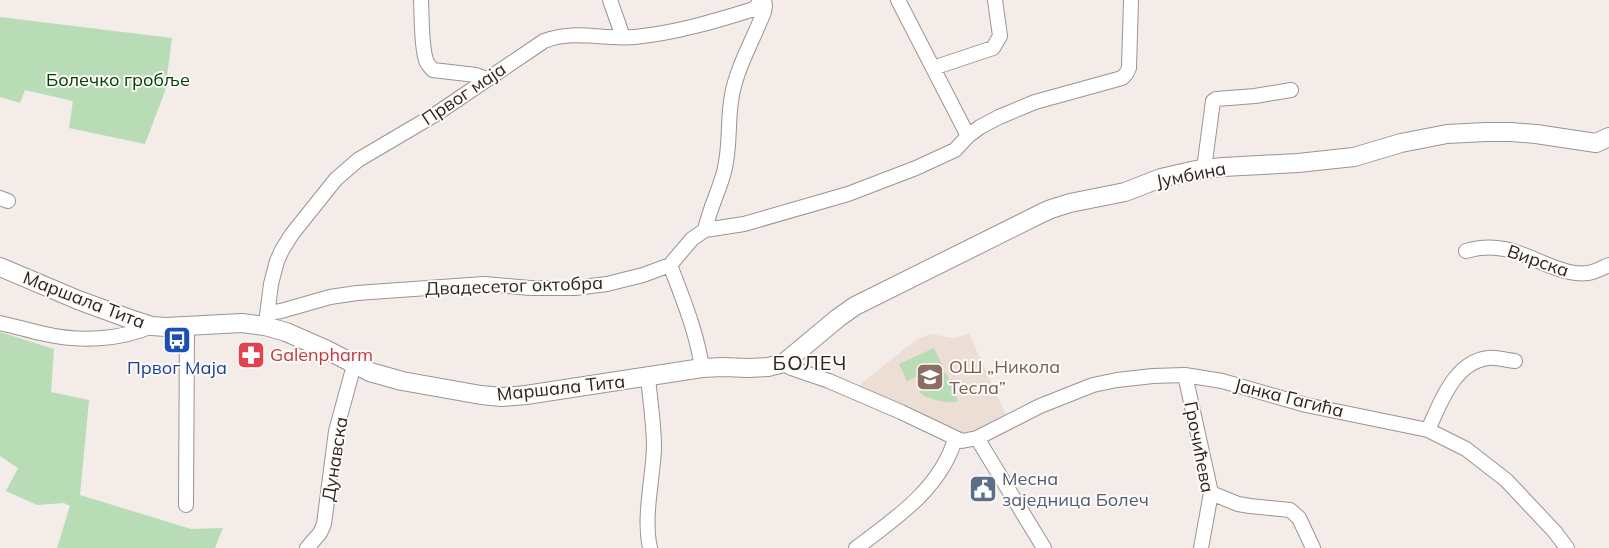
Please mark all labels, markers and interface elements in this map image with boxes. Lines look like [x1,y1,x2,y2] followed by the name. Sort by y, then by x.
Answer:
[417,57,510,130] street label: Првог маја
[46,68,190,91] park label: Болечко гробље
[1154,156,1228,193] street label: Јумбина
[1504,239,1572,282] street label: Вирска
[20,266,148,333] street label: Маршала Тита
[425,271,603,300] street label: Двадесетог октобра
[162,325,192,355] bus stop icon: Првог Маја
[236,340,266,370] pharmacy icon: Galenpharm
[270,343,373,366] place label: Galenpharm
[773,350,847,375] district label: БОЛЕЧ
[949,355,1060,399] place label: ОШ „Никола Тесла”
[127,356,227,379] place label: Првог Маја
[915,362,945,392] school or university icon: ОШ „Никола Тесла”
[496,369,626,406] street label: Маршала Тита
[1232,373,1346,422] street label: Јанка Гагића
[1179,399,1220,495] street label: Грочићева
[316,415,353,503] street label: Дунавска
[1002,467,1149,511] place label: Месна заједница Болеч
[968,474,998,504] public building icon: Месна заједница Болеч

